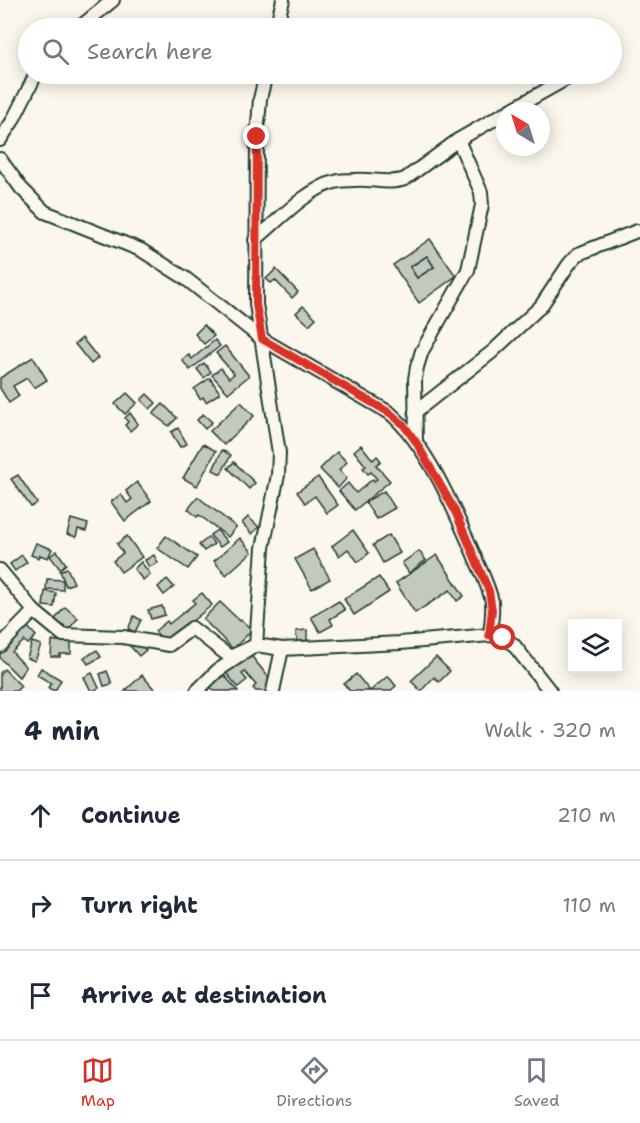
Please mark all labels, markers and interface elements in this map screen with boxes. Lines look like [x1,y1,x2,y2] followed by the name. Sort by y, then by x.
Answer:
[18,18,622,84] search box
[39,35,72,68] icon: search
[87,37,213,66] text: Search here
[496,102,550,156] north arrow
[243,123,269,149] route end
[568,619,622,673] map controls
[568,619,622,673] button: layers
[489,624,515,650] route start
[24,713,100,748] text: 4 min
[484,717,616,743] text: Walk · 320 m
[24,799,57,832] icon: ahead
[81,801,181,830] text: Continue
[557,802,616,828] text: 210 m
[24,889,57,922] icon: right
[81,891,198,920] text: Turn right
[562,892,616,918] text: 110 m
[24,979,57,1012] icon: arrive
[81,981,327,1010] text: Arrive at destination
[81,1054,115,1111] tab: Map
[276,1054,353,1111] tab: Directions
[514,1054,559,1111] tab: Saved

